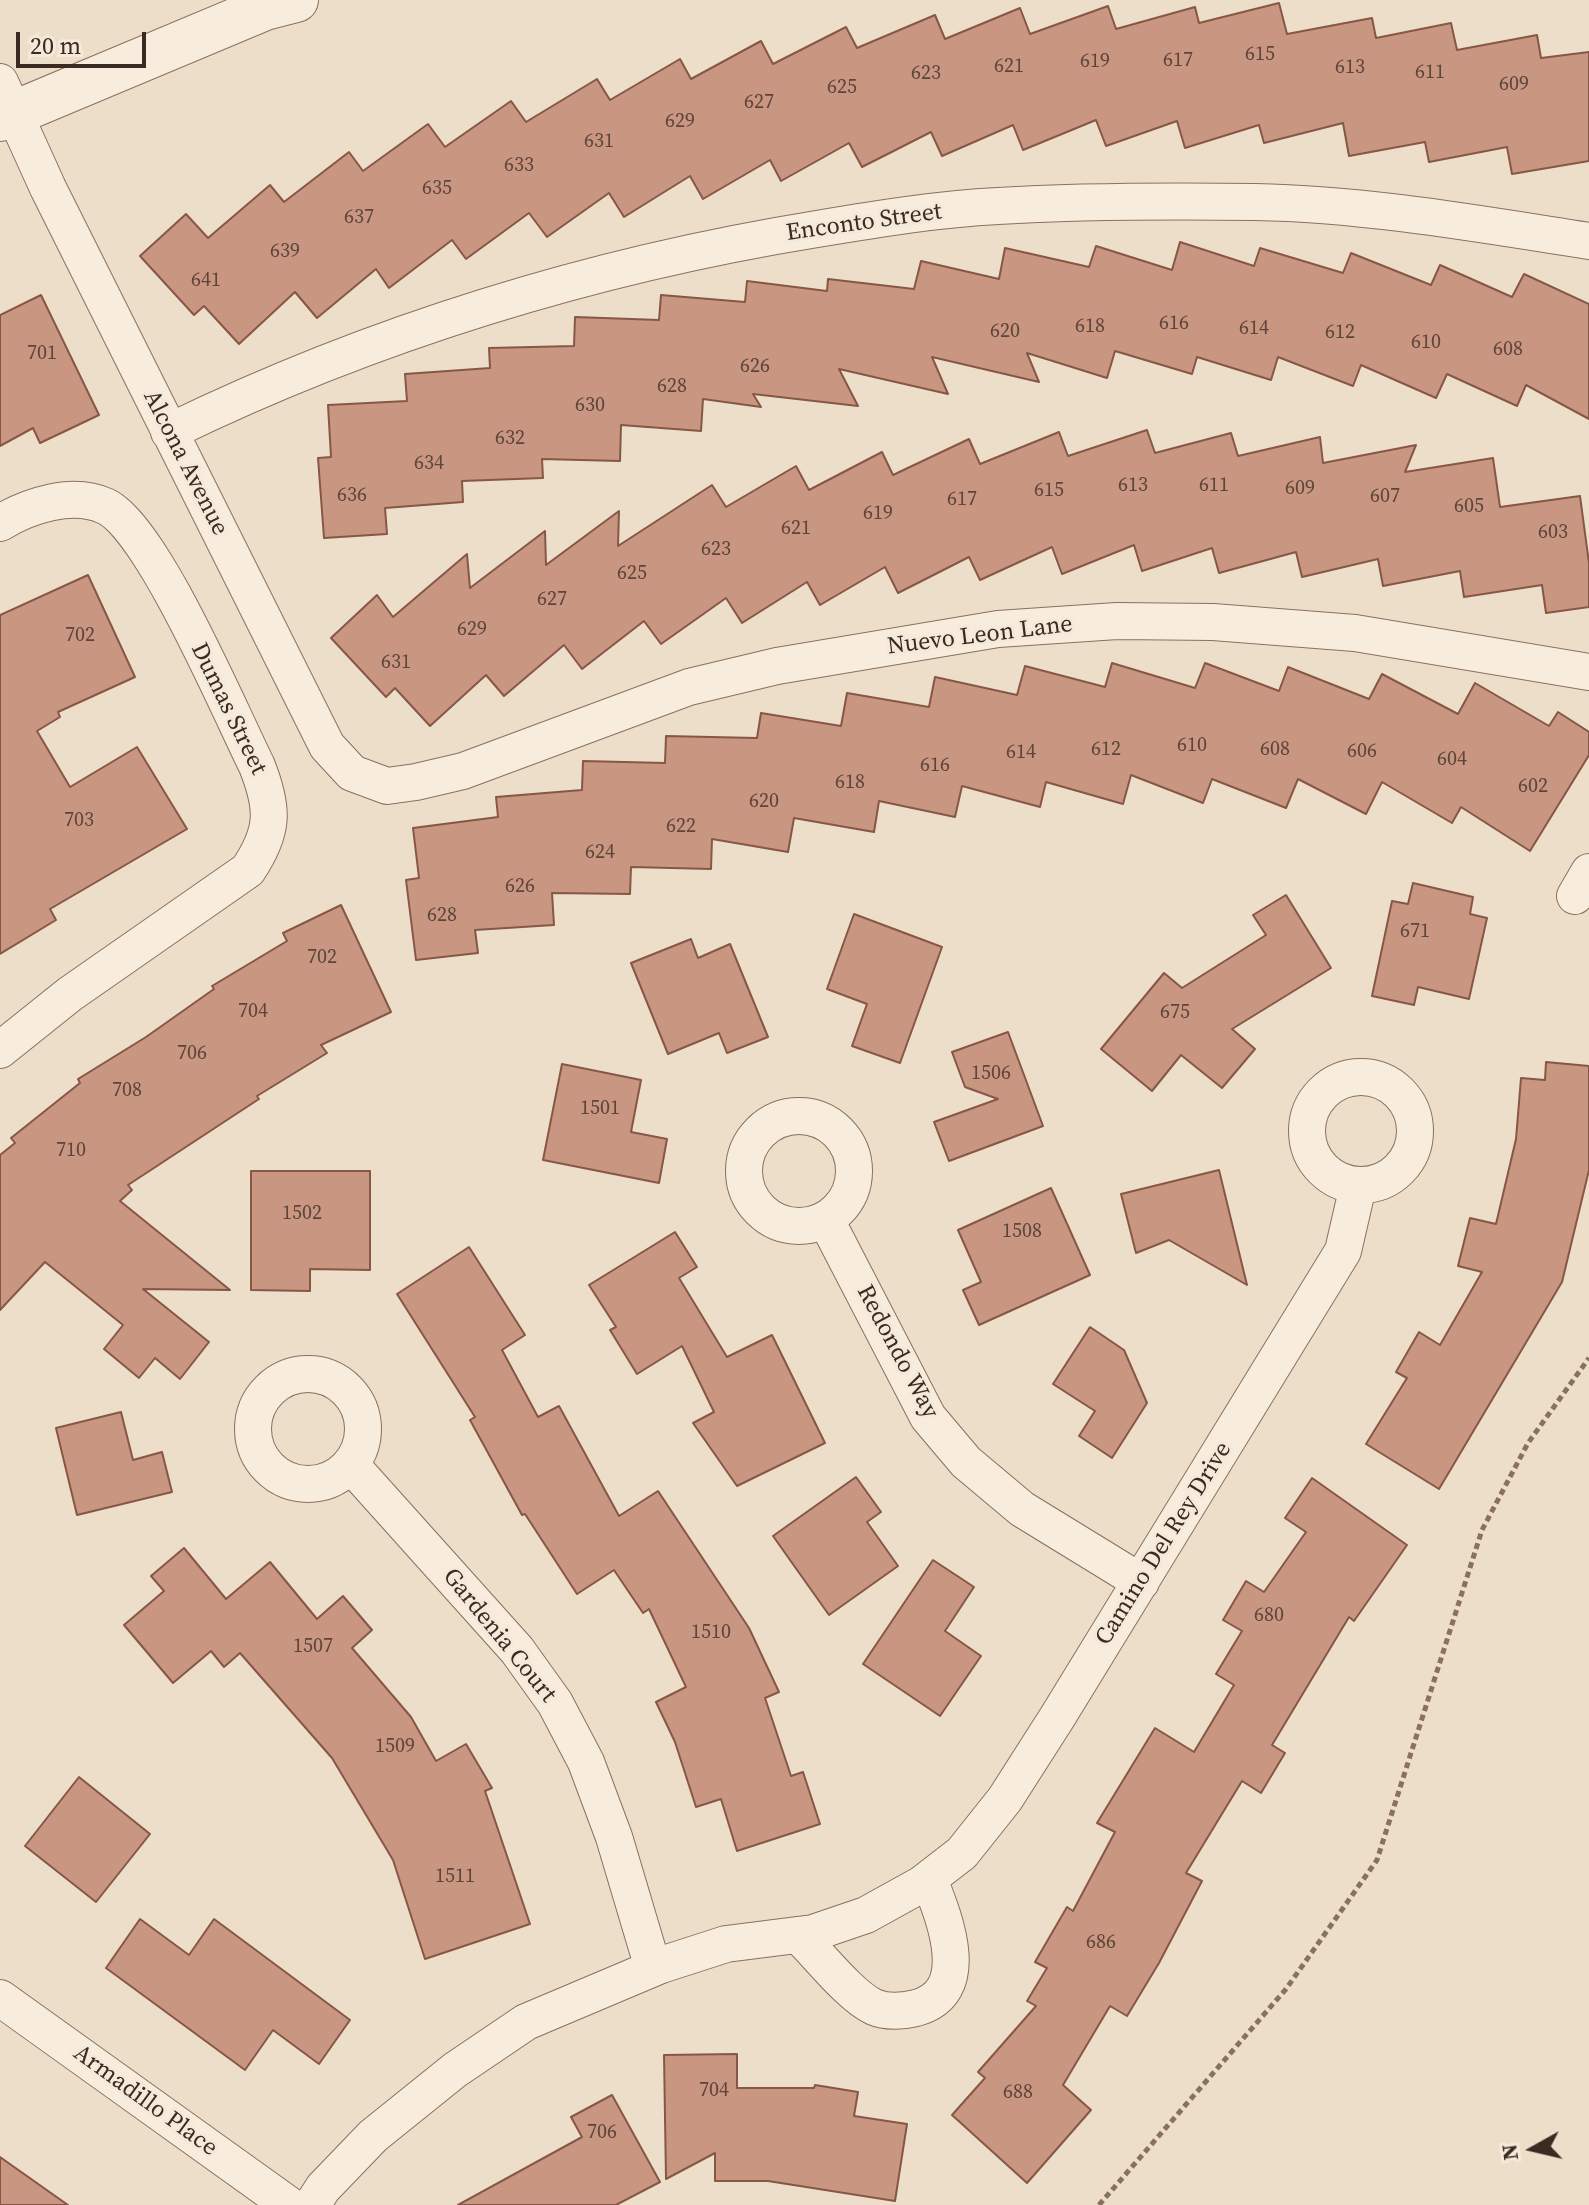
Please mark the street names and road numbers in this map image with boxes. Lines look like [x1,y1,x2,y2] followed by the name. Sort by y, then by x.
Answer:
[784,198,944,248] street label: Enconto Street
[136,386,234,540] street label: Alcona Avenue
[886,610,1074,662] street label: Nuevo Leon Lane
[184,638,272,780] street label: Dumas Street
[850,1280,944,1424] street label: Redondo Way
[1090,1437,1238,1651] street label: Camino Del Rey Drive
[436,1563,562,1709] street label: Gardenia Court
[67,2039,223,2163] street label: Armadillo Place

